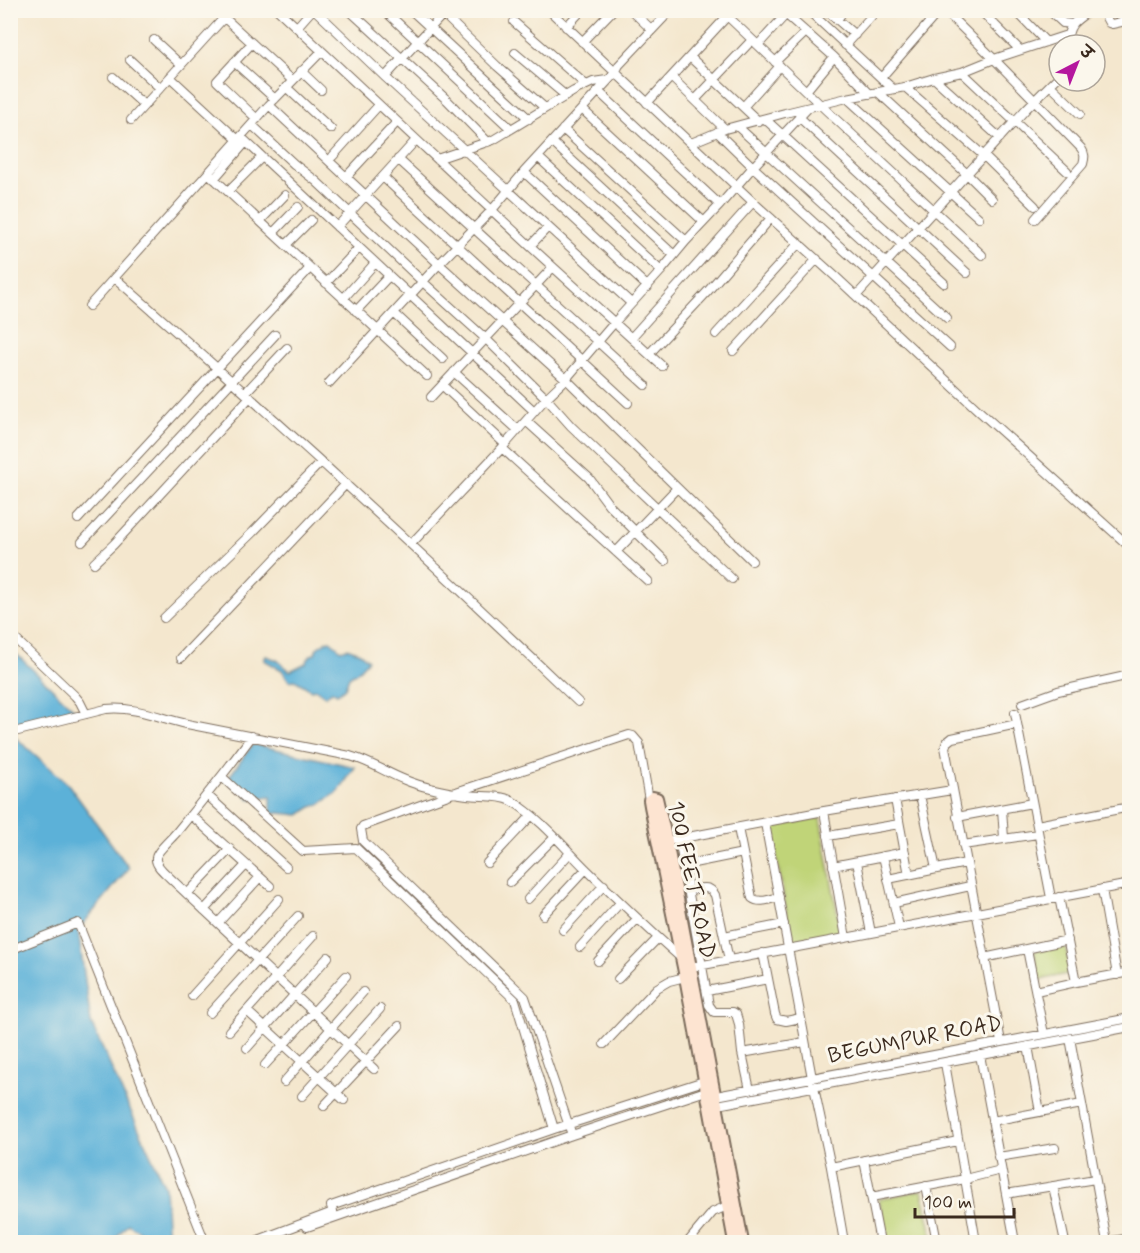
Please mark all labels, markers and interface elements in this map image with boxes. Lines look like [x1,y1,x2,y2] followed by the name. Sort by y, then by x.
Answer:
[1047,33,1107,93] north arrow
[1074,40,1098,65] text: उ
[661,799,721,961] street label: 100 FEET ROAD
[826,1009,1004,1071] street label: BEGUMPUR ROAD
[915,1181,1014,1219] scale bar
[924,1191,972,1215] text: 100 m

